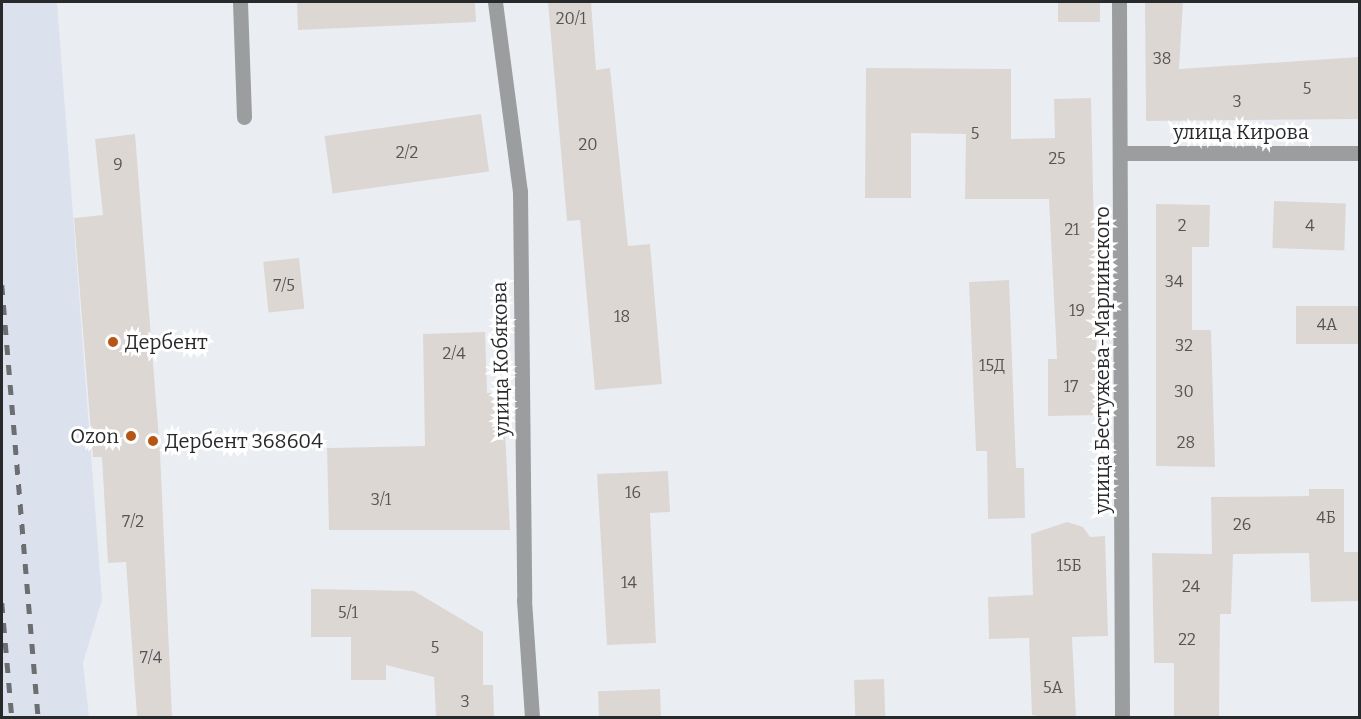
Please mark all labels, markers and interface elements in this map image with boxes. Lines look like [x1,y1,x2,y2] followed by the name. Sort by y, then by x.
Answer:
[556,9,586,29] house number: 20/1
[1153,49,1171,69] house number: 38
[1303,79,1311,99] house number: 5
[1232,92,1242,112] house number: 3
[1173,120,1309,144] street label: улица Кирова
[971,124,979,144] house number: 5
[579,135,597,155] house number: 20
[396,143,418,163] house number: 2/2
[1048,149,1066,169] house number: 25
[113,155,123,175] house number: 9
[1090,206,1114,514] street label: улица Бестужева-Марлинского
[1178,216,1186,236] house number: 2
[1305,216,1315,236] house number: 4
[1064,220,1080,240] house number: 21
[1165,272,1183,292] house number: 34
[273,276,295,296] house number: 7/5
[488,281,514,437] street label: улица Кобякова
[1069,301,1085,321] house number: 19
[614,307,630,327] house number: 18
[1317,315,1337,335] house number: 4А
[125,330,207,354] place label: Дербент
[106,335,120,349] marker: Дербент
[1175,336,1193,356] house number: 32
[442,344,466,364] house number: 2/4
[979,356,1005,376] house number: 15Д
[1064,377,1078,397] house number: 17
[1174,382,1194,402] house number: 30
[70,424,119,448] place label: Ozon
[124,429,138,443] marker: Ozon
[165,429,323,453] place label: Дербент 368604
[1177,433,1195,453] house number: 28
[146,434,160,448] marker: Дербент 368604
[625,483,641,503] house number: 16
[371,490,391,510] house number: 3/1
[1316,508,1336,528] house number: 4Б
[122,512,144,532] house number: 7/2
[1233,515,1251,535] house number: 26
[1056,556,1082,576] house number: 15Б
[621,573,637,593] house number: 14
[1182,577,1200,597] house number: 24
[338,603,358,623] house number: 5/1
[1178,630,1196,650] house number: 22
[431,638,439,658] house number: 5
[140,648,162,668] house number: 7/4
[1043,678,1063,698] house number: 5А
[460,692,470,712] house number: 3

